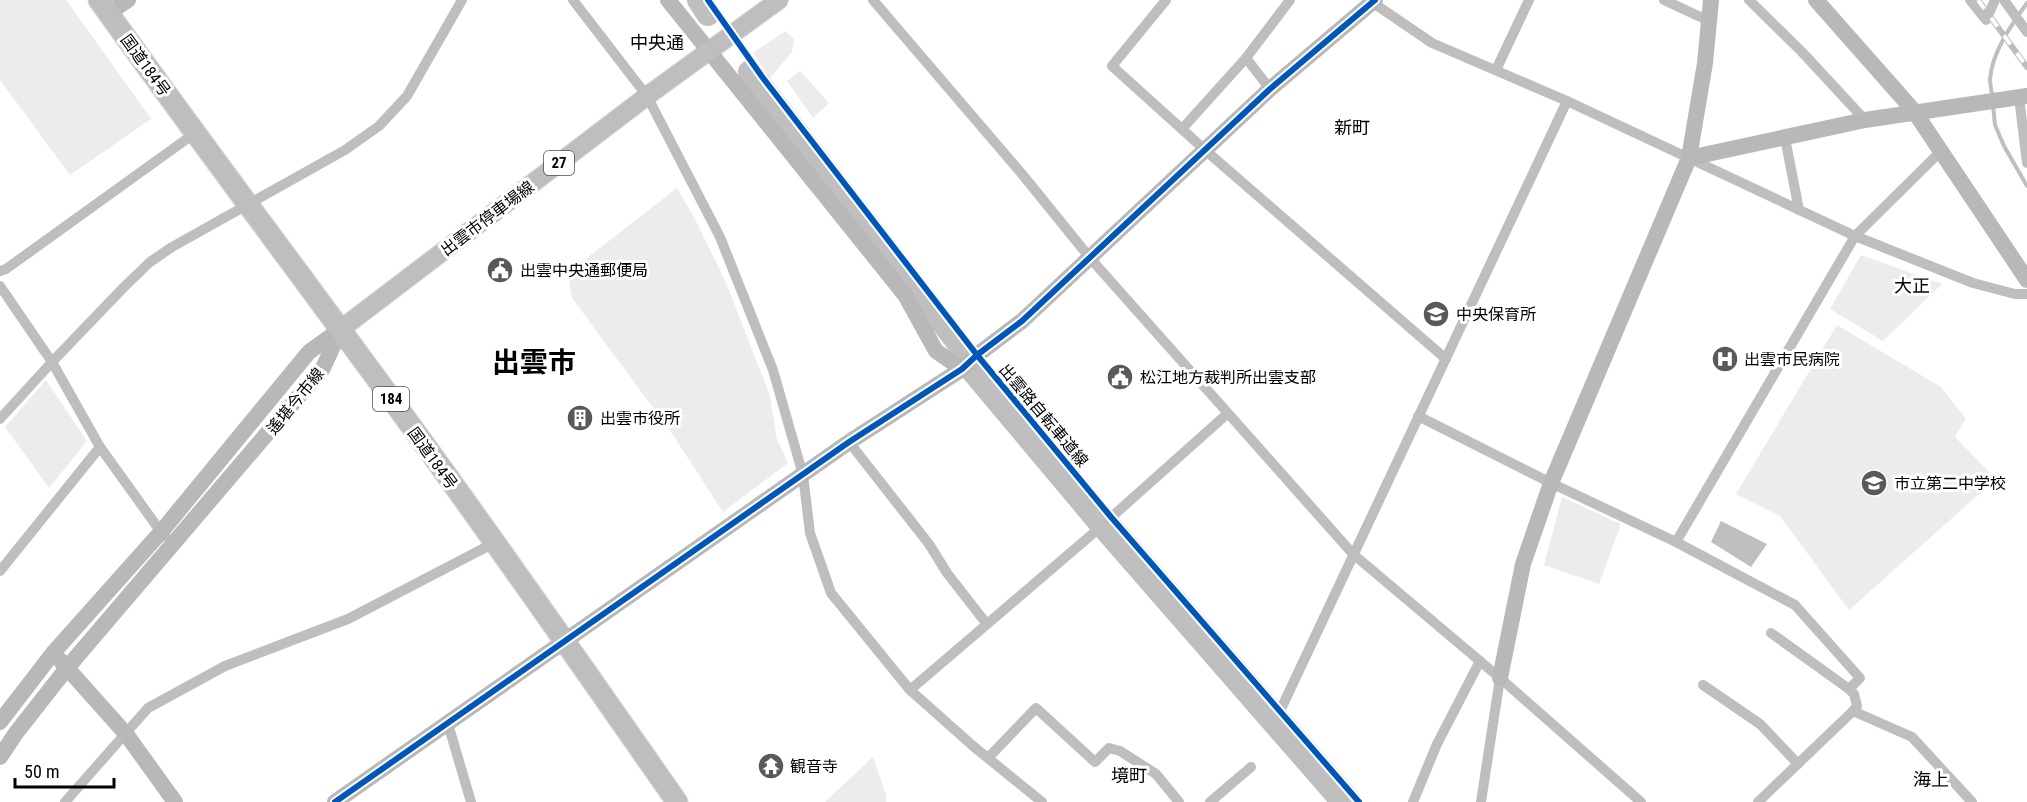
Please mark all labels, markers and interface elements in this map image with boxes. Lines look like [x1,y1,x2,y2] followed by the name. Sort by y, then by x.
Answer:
[117,31,174,100] street label: 国道184号
[630,32,684,53] district label: 中央通
[1334,117,1370,138] district label: 新町
[544,151,574,175] road number: 27
[437,177,538,260] street label: 出雲市停車場線
[485,255,515,285] public building icon: 出雲中央通郵便局
[520,261,648,280] place label: 出雲中央通郵便局
[1894,275,1930,296] district label: 大正
[1421,299,1451,329] school or university icon: 中央保育所
[1456,305,1536,324] place label: 中央保育所
[1710,344,1740,374] hospital icon: 出雲市民病院
[492,346,576,379] district label: 出雲市
[1744,350,1840,369] place label: 出雲市民病院
[995,360,1092,470] street label: 出雲路自転車道線
[1105,362,1135,392] public building icon: 松江地方裁判所出雲支部
[263,364,328,438] street label: 遙堪今市線
[1140,368,1316,387] place label: 松江地方裁判所出雲支部
[373,387,409,411] road number: 184
[565,403,595,433] building icon: 出雲市役所
[600,409,680,428] place label: 出雲市役所
[404,424,461,493] street label: 国道184号
[1859,468,1889,498] school or university icon: 市立第二中学校
[1894,474,2006,493] place label: 市立第二中学校
[15,751,114,789] scale bar
[756,751,786,781] temple icon: 観音寺
[790,757,838,776] place label: 観音寺
[24,761,59,782] text: 50 m
[1111,765,1147,786] district label: 境町
[1913,769,1949,790] district label: 海上

